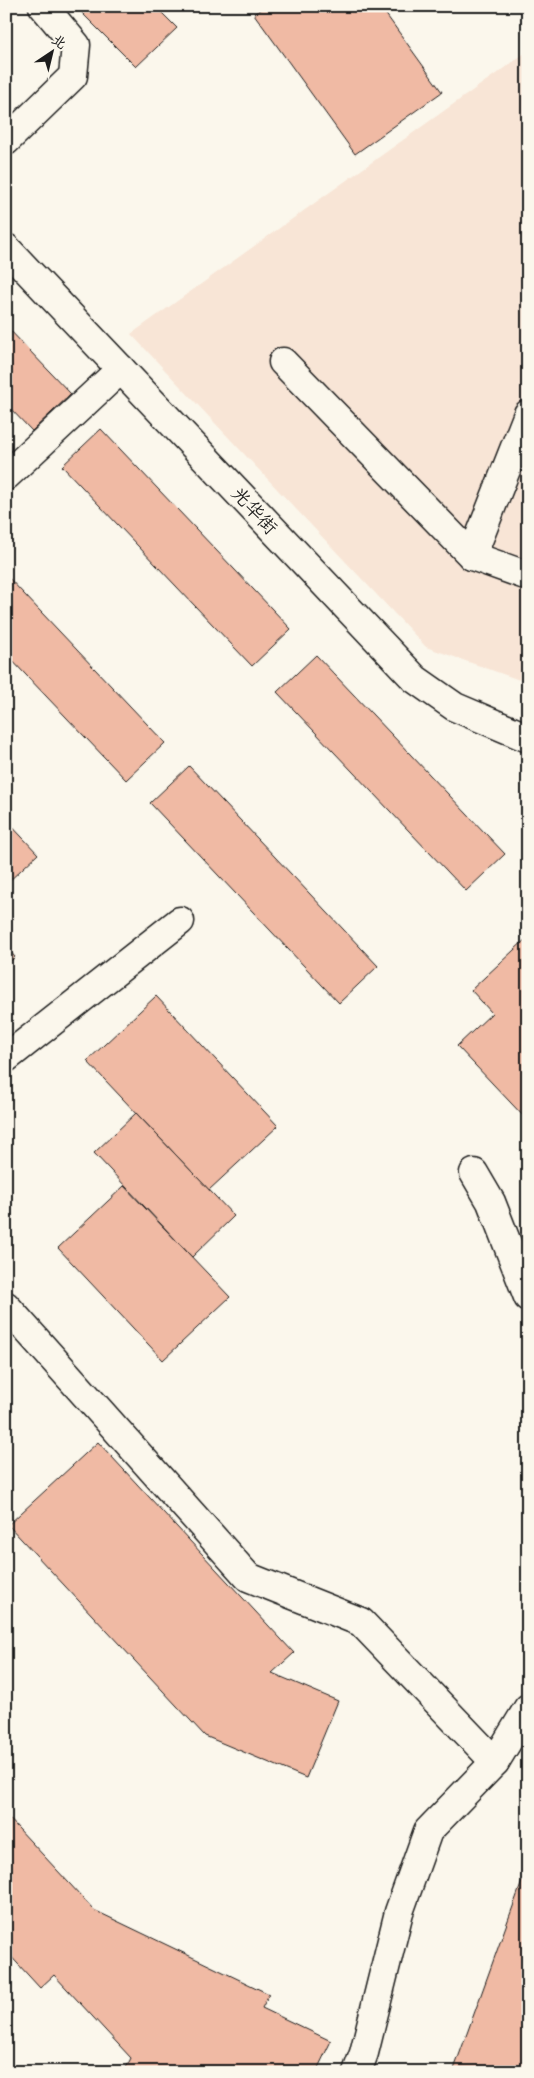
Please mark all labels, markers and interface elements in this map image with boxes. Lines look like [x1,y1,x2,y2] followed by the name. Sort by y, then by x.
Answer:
[28,28,78,78] north arrow
[48,31,70,54] text: 北
[225,482,282,540] street label: 光华街

